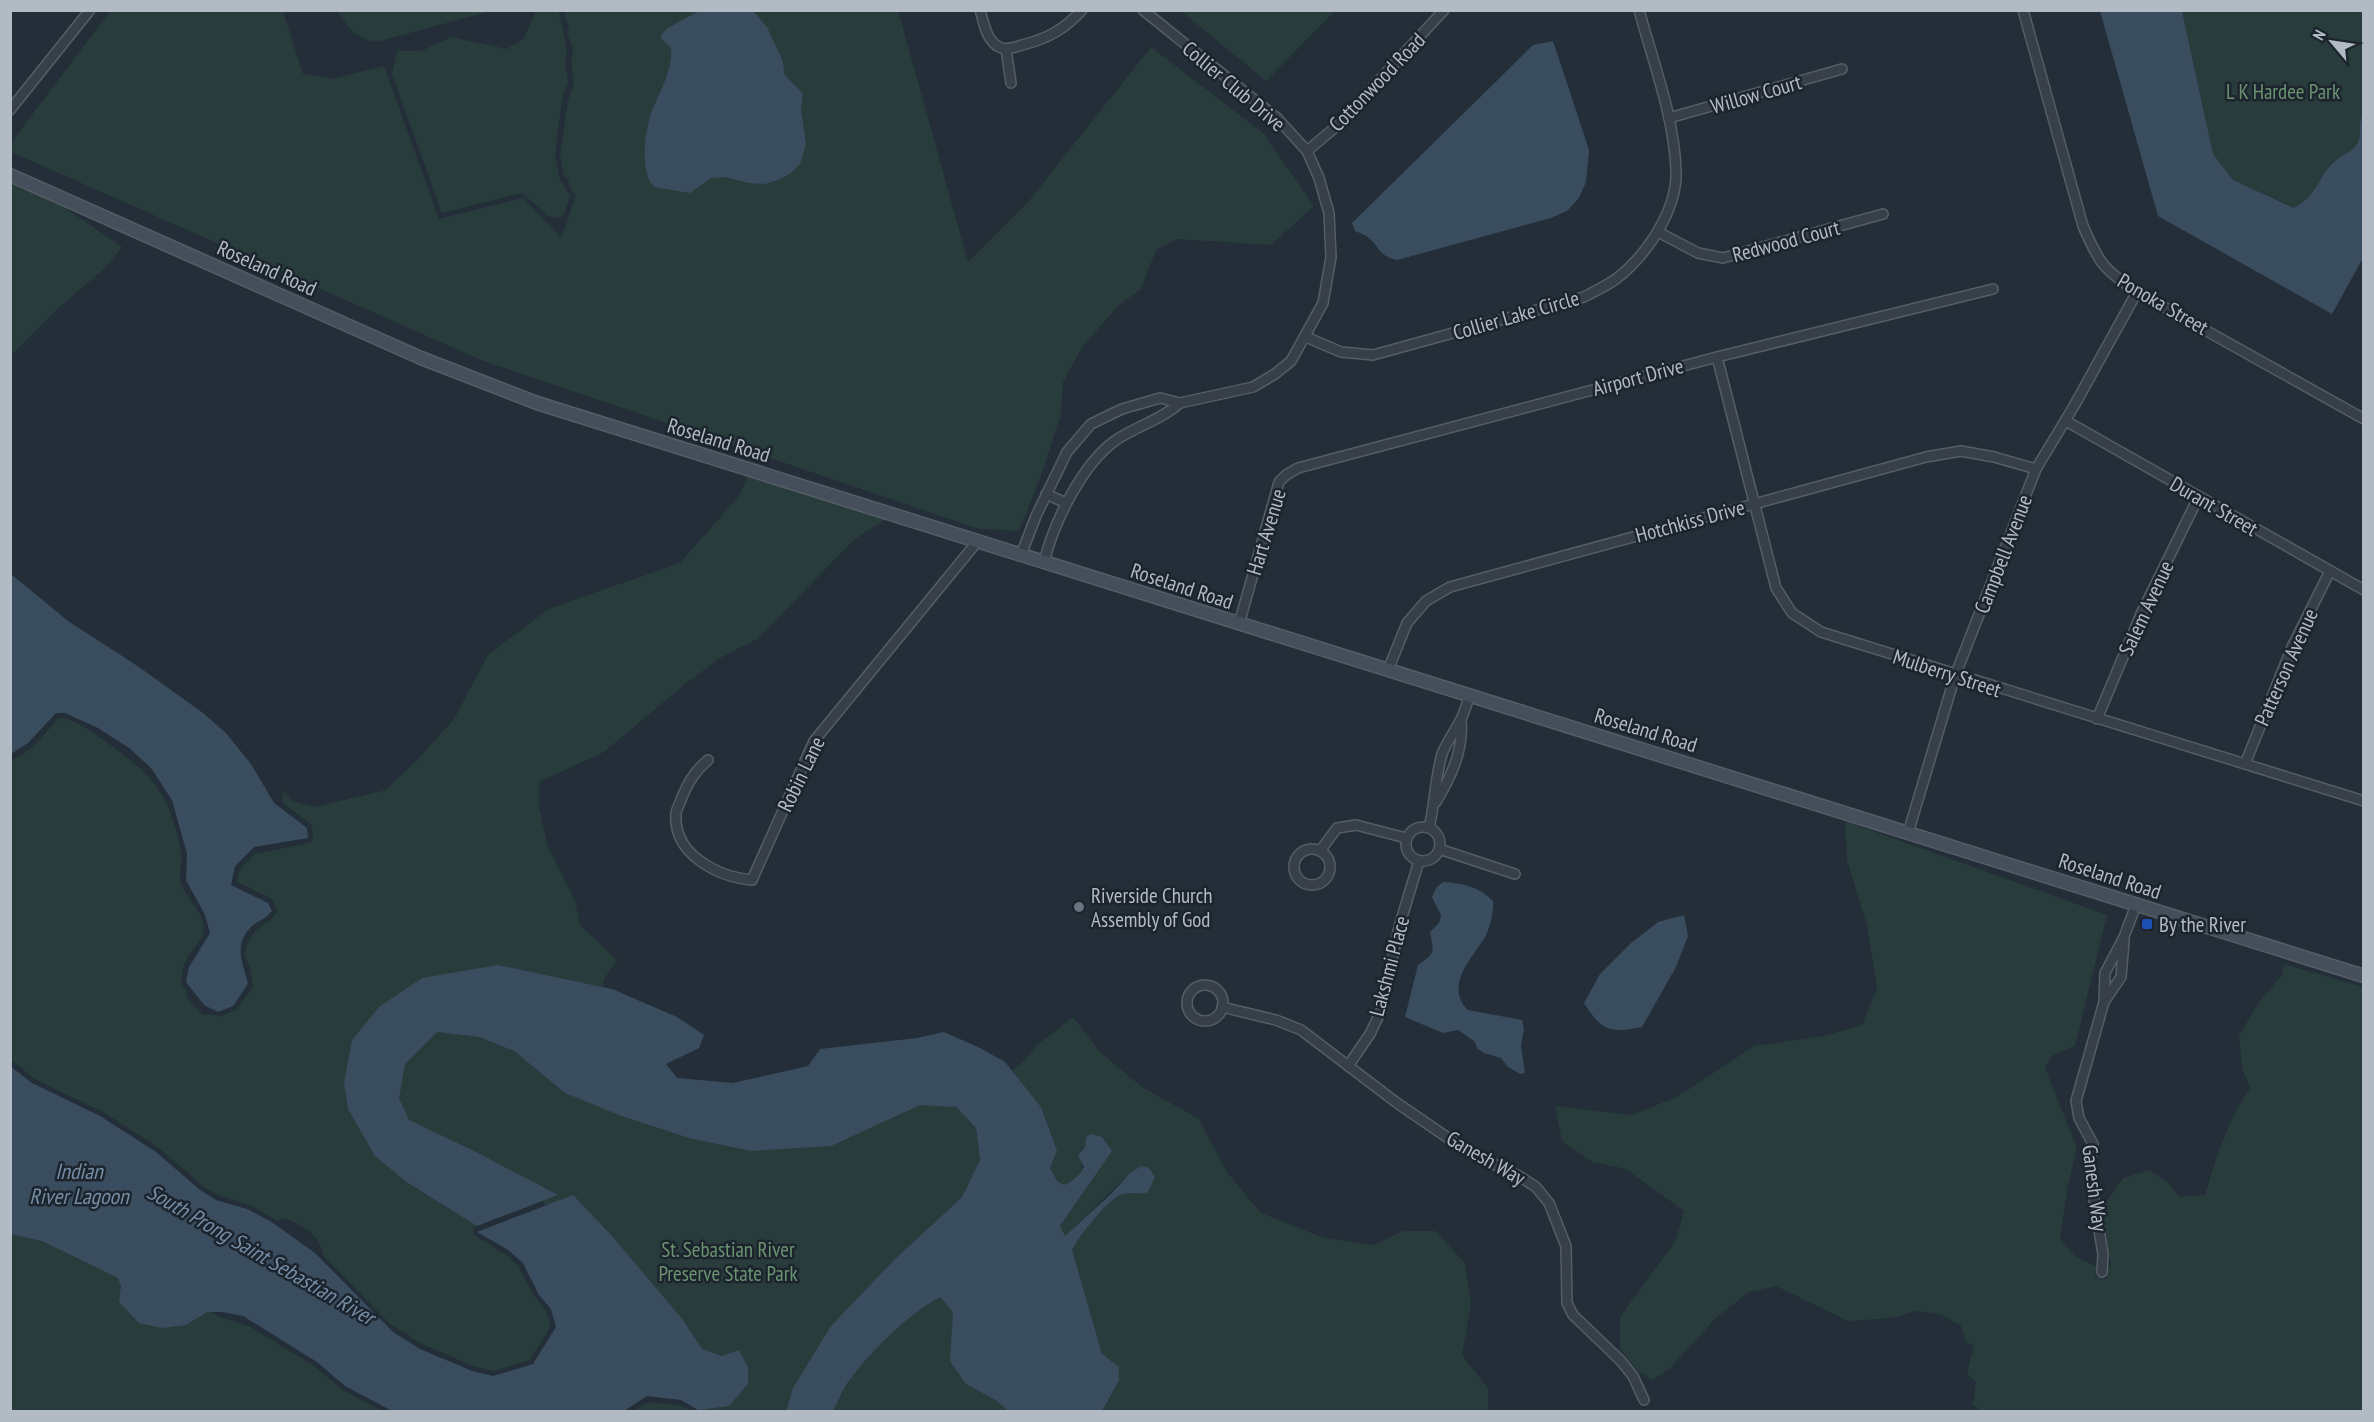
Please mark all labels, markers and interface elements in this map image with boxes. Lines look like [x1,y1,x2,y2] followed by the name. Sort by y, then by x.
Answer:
[2302,12,2362,72] north arrow
[2308,26,2330,43] text: N
[1323,27,1431,137] street label: Cottonwood Road
[1177,35,1291,137] street label: Collier Club Drive
[1708,68,1805,120] street label: Willow Court
[2226,78,2340,105] park label: L K Hardee Park
[1729,214,1843,268] street label: Redwood Court
[213,234,321,302] street label: Roseland Road
[2113,267,2214,341] street label: Ponoka Street
[1450,284,1582,346] street label: Collier Lake Circle
[1590,352,1686,402] street label: Airport Drive
[664,412,774,468] street label: Roseland Road
[2165,470,2263,542] street label: Durant Street
[1240,486,1292,578] street label: Hart Avenue
[1968,491,2038,617] street label: Campbell Avenue
[1632,493,1748,549] street label: Hotchkiss Drive
[2112,556,2180,660] street label: Salem Avenue
[1127,557,1237,615] street label: Roseland Road
[2248,604,2324,730] street label: Patterson Avenue
[1890,643,2005,703] street label: Mulberry Street
[1591,702,1701,758] street label: Roseland Road
[771,732,831,816] street label: Robin Lane
[2055,847,2165,905] street label: Roseland Road
[1091,882,1213,933] place label: Riverside Church Assembly of God
[1072,900,1086,914] marker: Riverside Church Assembly of God
[2159,911,2246,938] place label: By the River
[1363,913,1415,1019] street label: Lakshmi Place
[2140,917,2154,931] marker: By the River
[1442,1125,1530,1191] street label: Ganesh Way
[2076,1143,2114,1233] street label: Ganesh Way
[29,1157,130,1210] water label: Indian River Lagoon
[142,1177,382,1332] water label: South Prong Saint Sebastian River
[658,1236,798,1287] park label: St. Sebastian River Preserve State Park

